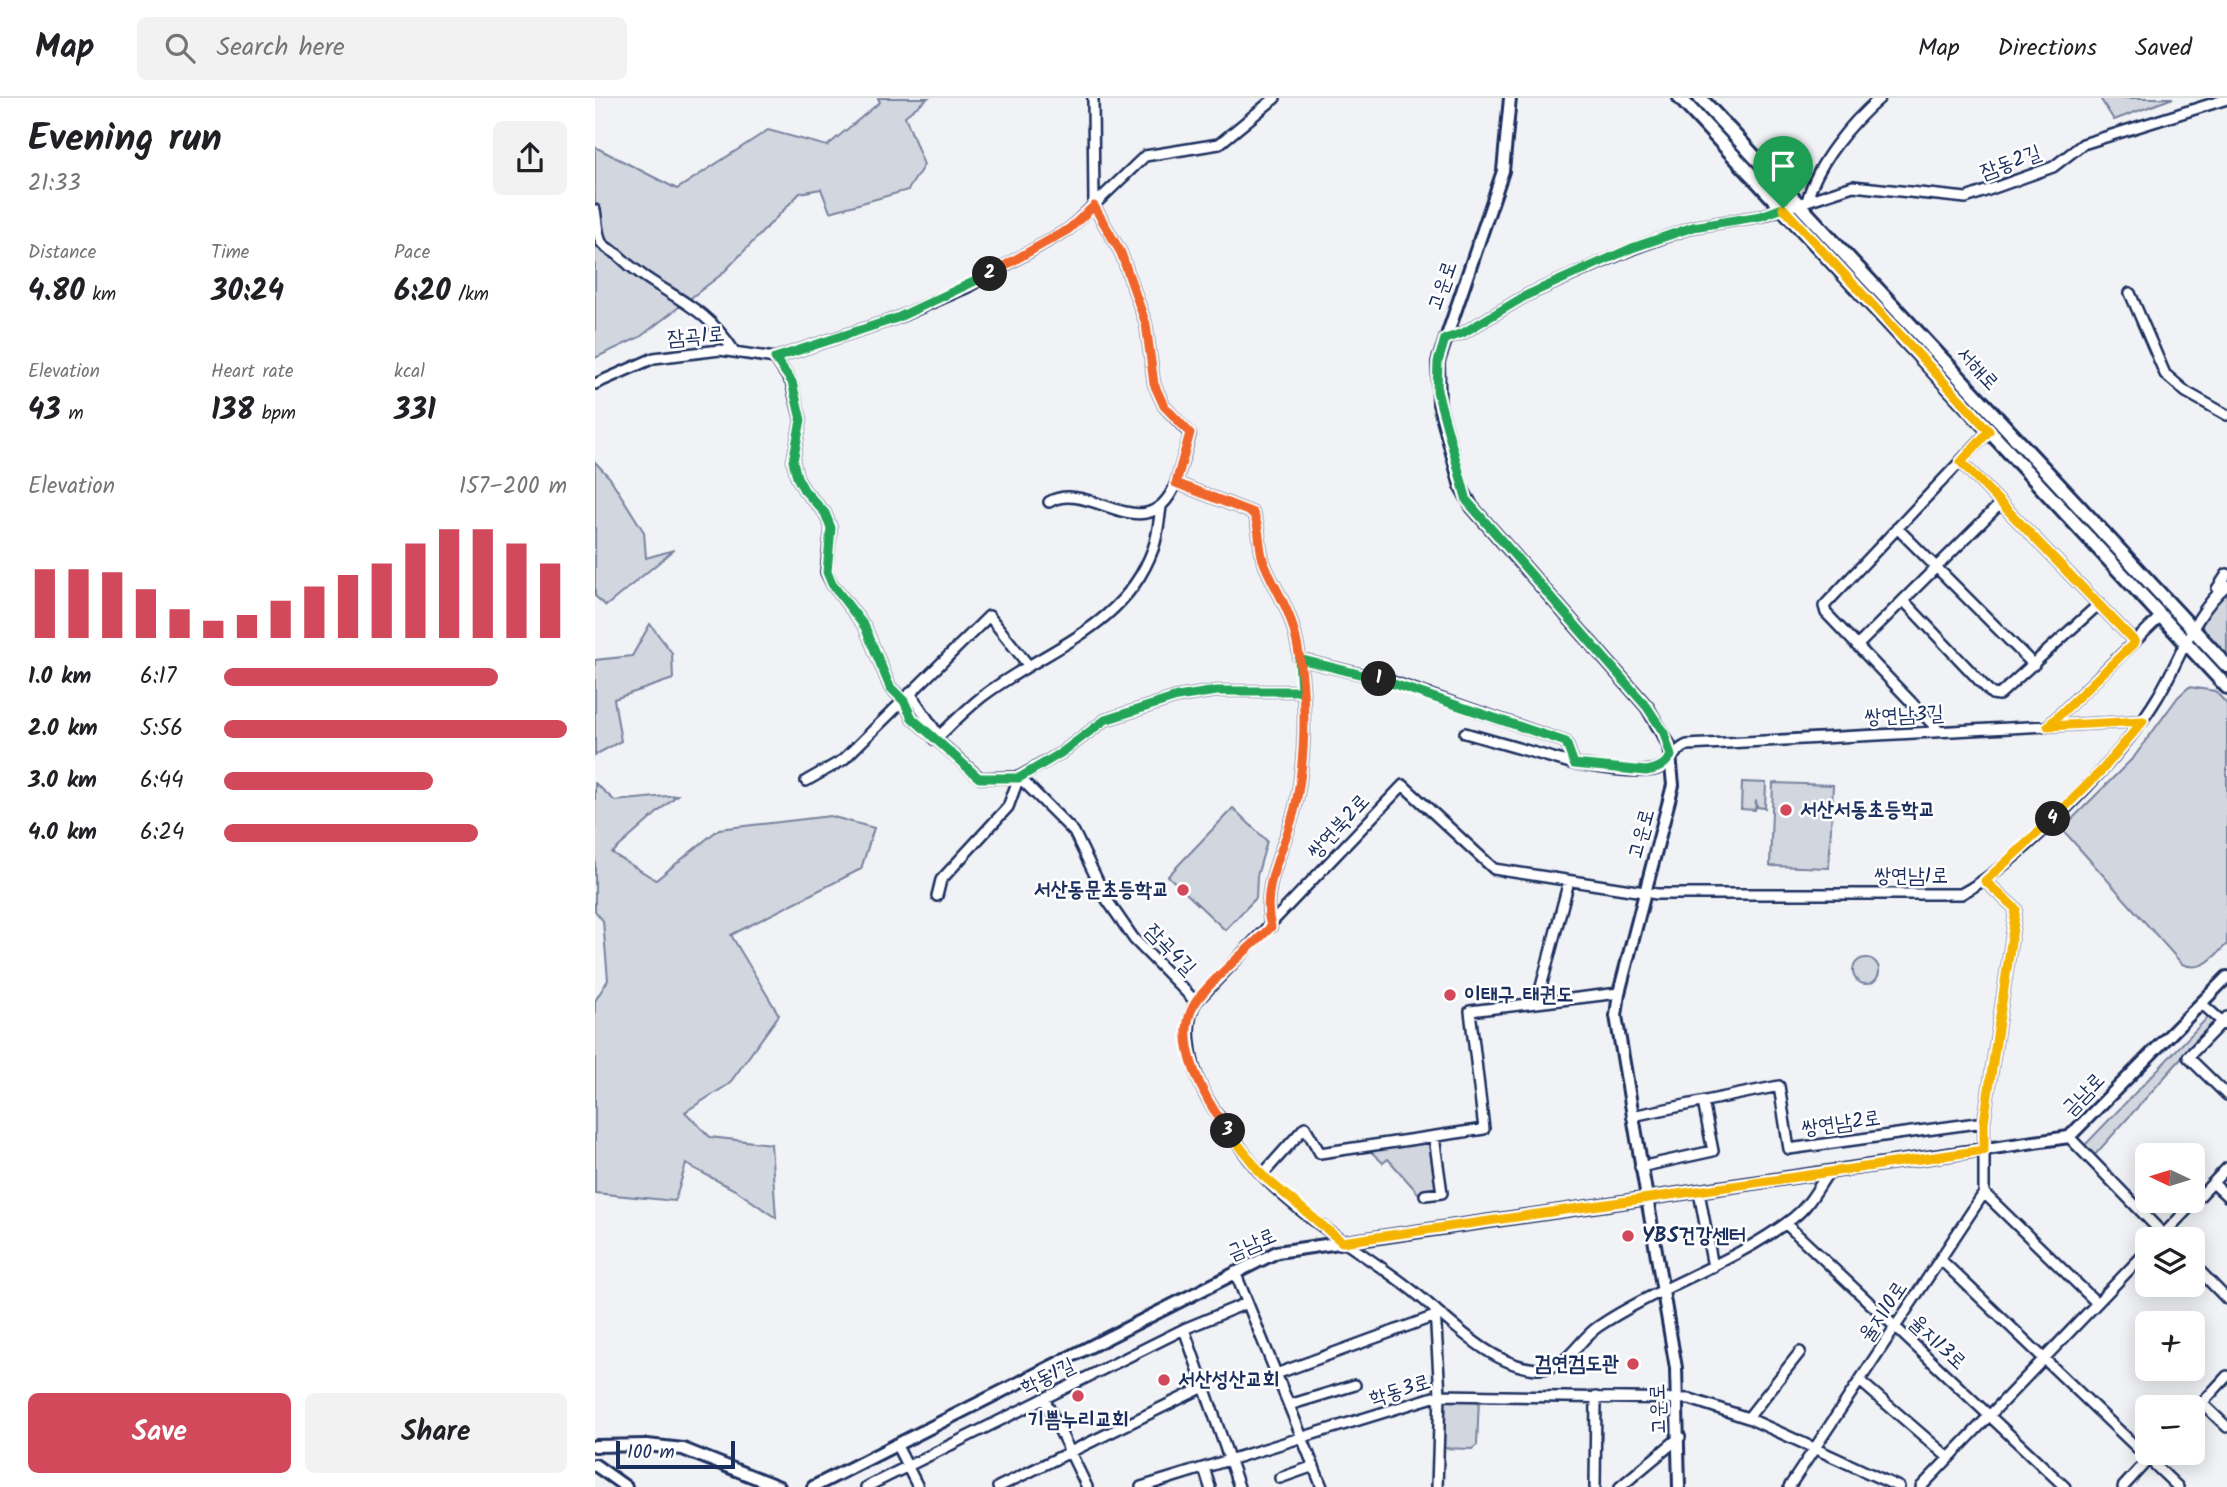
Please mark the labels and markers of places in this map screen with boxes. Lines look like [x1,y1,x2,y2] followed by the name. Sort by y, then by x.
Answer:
[1753,136,1813,208] pin
[973,256,1007,292] pin: 2
[1361,662,1397,696] pin: 1
[1800,794,1935,827] place label: 서산서동초등학교
[1778,802,1794,818] marker: 서산서동초등학교
[2035,802,2071,836] pin: 4
[1034,874,1169,907] place label: 서산동문초등학교
[1175,882,1191,898] marker: 서산동문초등학교
[1464,979,1574,1012] place label: 이태구 태권도
[1442,987,1458,1003] marker: 이태구 태권도
[1211,1114,1245,1148] pin: 3
[1642,1220,1746,1253] place label: YBS건강센터
[1620,1228,1636,1244] marker: YBS건강센터
[1535,1348,1619,1381] place label: 검연검도관
[1625,1356,1641,1372] marker: 검연검도관
[1178,1364,1279,1397] place label: 서산성산교회
[1156,1372,1172,1388] marker: 서산성산교회
[1070,1388,1086,1404] marker: 기쁨누리교회
[1027,1404,1129,1437] place label: 기쁨누리교회

